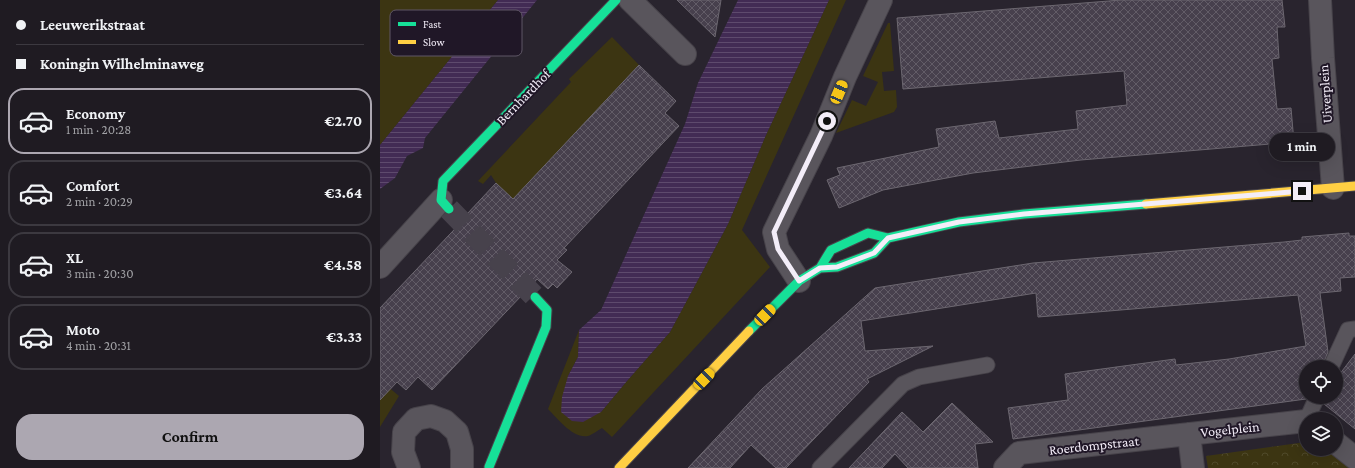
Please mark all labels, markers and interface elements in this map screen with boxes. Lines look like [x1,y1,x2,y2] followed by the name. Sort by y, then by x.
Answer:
[390,10,522,56] legend
[40,17,145,33] text: Leeuwerikstraat
[423,18,442,30] text: Fast
[423,36,445,48] text: Slow
[40,56,204,72] text: Koningin Wilhelminaweg
[1315,64,1335,124] street label: Uiverplein
[493,65,554,128] street label: Bernhardhof
[829,79,849,105] car
[18,103,54,139] icon: car
[66,106,125,122] text: Economy
[818,112,836,130] route start
[325,113,362,129] text: €2.70
[66,122,131,137] text: 1 min · 20:28
[1269,133,1335,161] callout: 1 min
[1287,139,1317,154] text: 1 min
[18,175,54,211] icon: car
[66,178,120,194] text: Comfort
[1293,182,1311,200] route end
[325,185,362,201] text: €3.64
[66,194,133,209] text: 2 min · 20:29
[18,247,54,283] icon: car
[66,250,83,266] text: XL
[324,257,362,273] text: €4.58
[66,266,133,281] text: 3 min · 20:30
[752,302,778,328] car
[18,319,54,355] icon: car
[66,322,100,338] text: Moto
[326,329,362,345] text: €3.33
[66,338,131,353] text: 4 min · 20:31
[1299,360,1343,456] map controls
[1299,360,1343,404] button: locate
[691,366,717,392] car
[1299,412,1343,456] button: layers
[16,414,364,460] button: Confirm
[1200,418,1261,440] street label: Vogelplein
[1048,432,1140,458] street label: Roerdompstraat

